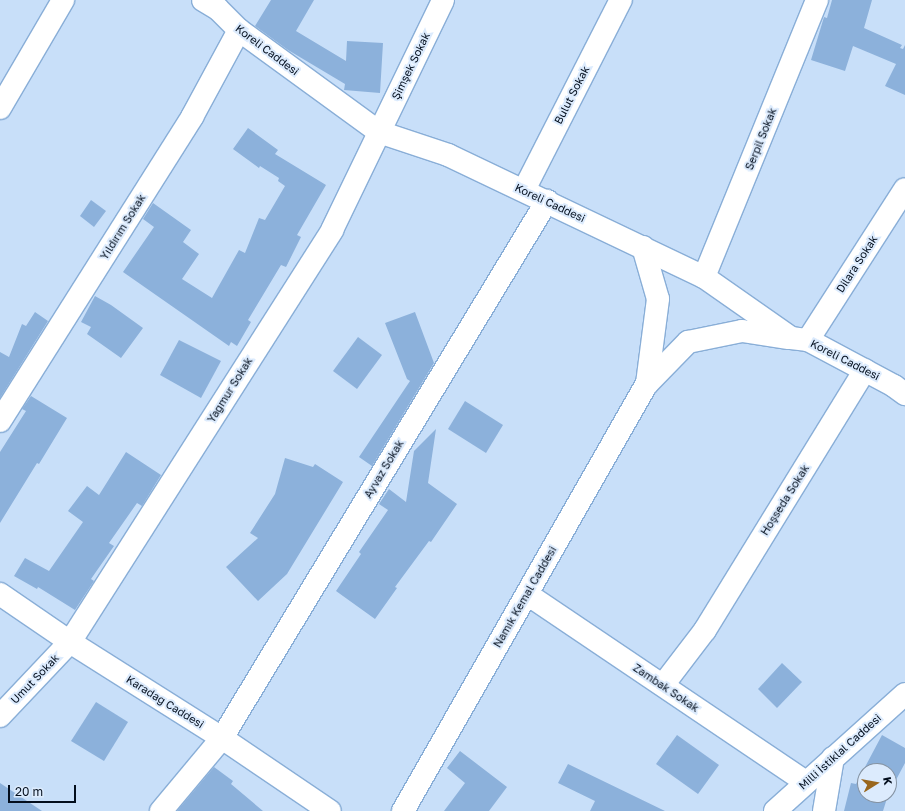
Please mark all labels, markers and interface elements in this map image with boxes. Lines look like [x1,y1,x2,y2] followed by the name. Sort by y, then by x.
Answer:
[233,22,301,78] street label: Koreli Caddesi
[389,30,433,102] street label: Şimşek Sokak
[552,64,592,126] street label: Bulut Sokak
[743,106,779,172] street label: Serpil Sokak
[513,181,587,225] street label: Koreli Caddesi
[98,192,148,262] street label: Yıldırım Sokak
[834,233,880,295] street label: Dilara Sokak
[808,337,882,383] street label: Koreli Caddesi
[205,355,255,425] street label: Yağmur Sokak
[361,437,407,501] street label: Ayvaz Sokak
[758,462,812,538] street label: Hoşseda Sokak
[491,544,559,650] street label: Namık Kemal Caddesi
[8,651,62,707] street label: Umut Sokak
[631,661,701,715] street label: Zambak Sokak
[124,673,206,731] street label: Karadağ Caddesi
[796,712,884,792] street label: Milli İstiklal Caddesi
[857,763,897,803] north arrow
[881,776,895,786] text: K
[10,777,78,803] scale bar
[15,784,43,799] text: 20 m

